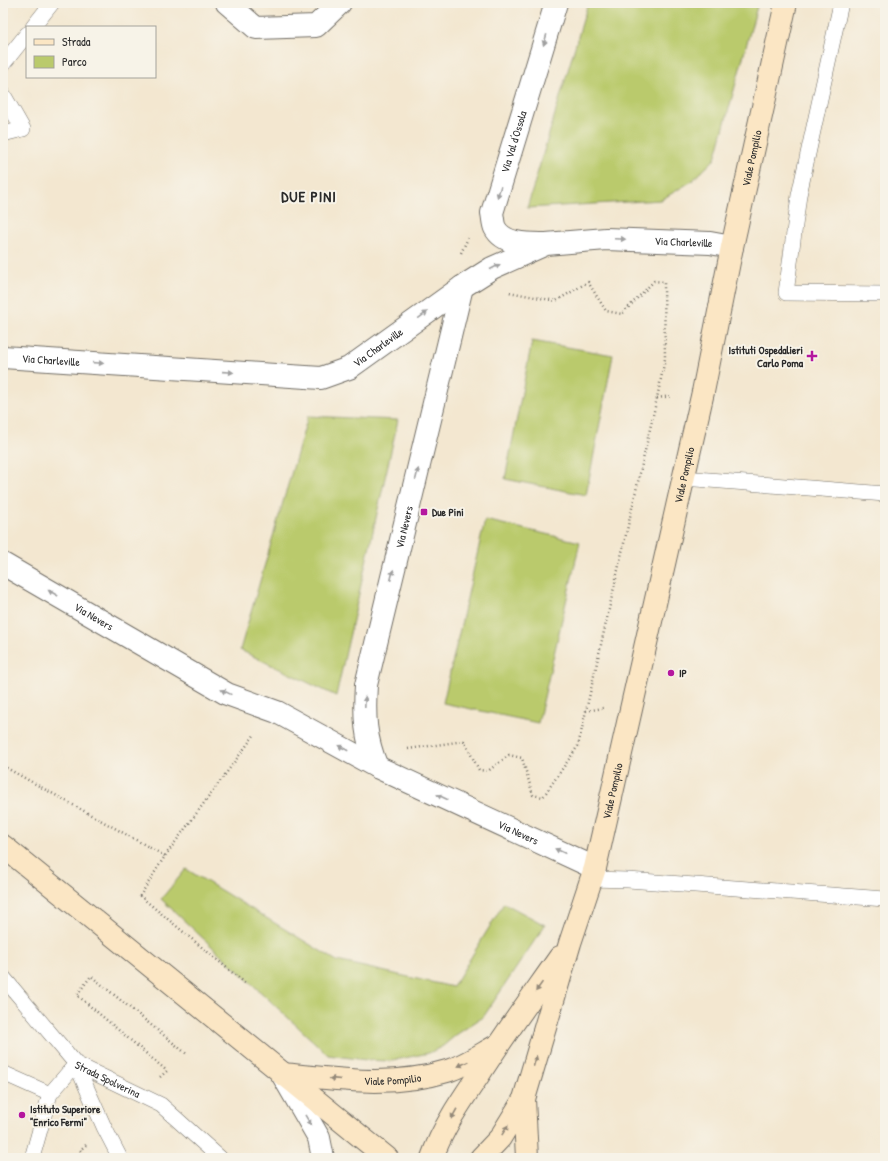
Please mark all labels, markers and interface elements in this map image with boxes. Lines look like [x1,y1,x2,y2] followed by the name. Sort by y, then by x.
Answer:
[26,26,156,78] legend
[62,33,91,50] text: Strada
[542,35,548,47] one-way arrow
[62,53,87,70] text: Parco
[498,108,530,174] street label: Via Val d'Ossola
[739,128,765,188] street label: Viale Pompilio
[281,186,337,207] district label: DUE PINI
[496,186,502,198] one-way arrow
[654,234,714,250] street label: Via Charleville
[614,236,626,243] one-way arrow
[489,264,501,270] one-way arrow
[417,311,428,319] one-way arrow
[350,324,406,370] street label: Via Charleville
[728,343,804,370] place label: Istituti Ospedalieri Carlo Poma
[806,350,818,362] marker: Istituti Ospedalieri Carlo Poma
[21,351,81,369] street label: Via Charleville
[92,360,104,367] one-way arrow
[221,368,234,375] one-way arrow
[671,445,697,504] street label: Viale Pompilio
[414,468,420,480] one-way arrow
[392,505,416,550] street label: Via Nevers
[432,505,464,519] place label: Due Pini
[419,507,429,517] marker: Due Pini
[390,569,396,581] one-way arrow
[47,589,58,596] one-way arrow
[72,600,116,634] street label: Via Nevers
[679,666,687,680] place label: IP
[666,668,676,678] marker: IP
[220,689,232,696] one-way arrow
[362,695,368,708] one-way arrow
[337,745,349,752] one-way arrow
[599,761,626,820] street label: Viale Pompilio
[436,794,447,800] one-way arrow
[496,817,541,848] street label: Via Nevers
[554,848,565,854] one-way arrow
[535,981,543,992] one-way arrow
[532,1055,538,1067] one-way arrow
[73,1058,143,1101] street label: Strada Spolverina
[457,1061,468,1067] one-way arrow
[364,1070,423,1088] street label: Viale Pompilio
[329,1075,341,1082] one-way arrow
[30,1102,101,1129] place label: Istituto Superiore "Enrico Fermi"
[450,1108,457,1120] one-way arrow
[17,1110,27,1120] marker: Istituto Superiore "Enrico Fermi"
[305,1114,312,1126] one-way arrow
[501,1125,509,1135] one-way arrow

